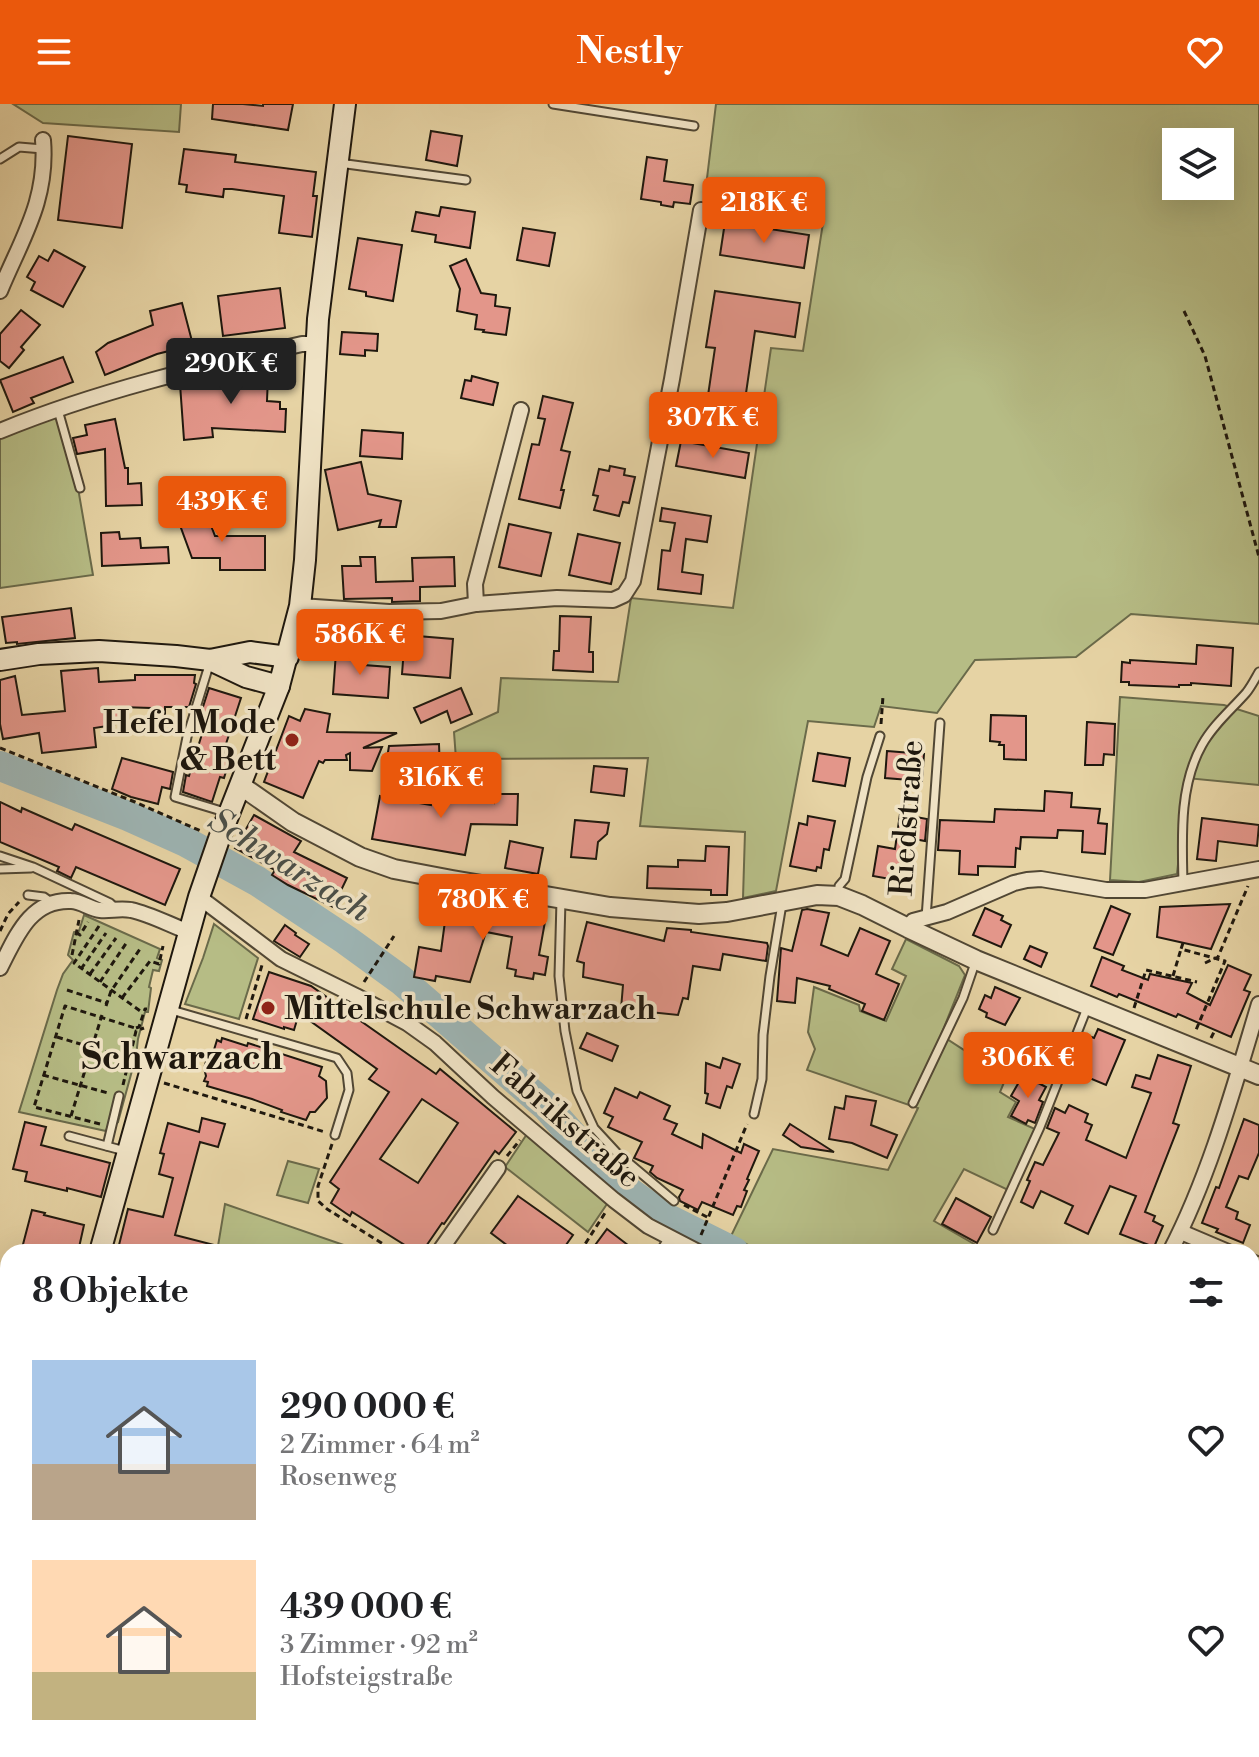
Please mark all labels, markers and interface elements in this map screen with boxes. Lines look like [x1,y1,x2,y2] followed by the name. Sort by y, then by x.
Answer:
[32,30,76,74] icon: menu
[576,30,683,75] text: Nestly
[1183,30,1227,74] icon: heart
[1162,128,1234,200] map controls
[1162,128,1234,200] button: layers
[699,177,829,245] pin: 218K €
[720,187,808,219] text: 218K €
[166,338,296,406] pin: 290K €
[184,348,278,380] text: 290K €
[648,392,778,460] pin: 307K €
[667,402,759,434] text: 307K €
[157,476,287,544] pin: 439K €
[176,486,268,518] text: 439K €
[295,609,425,677] pin: 586K €
[314,619,406,651] text: 586K €
[103,703,277,780] place label: Hefel Mode & Bett
[283,731,301,749] marker: Hefel Mode & Bett
[882,739,932,898] street label: Riedstraße
[376,752,506,820] pin: 316K €
[398,762,484,794] text: 316K €
[200,799,379,933] water label: Schwarzach
[418,874,548,942] pin: 780K €
[437,884,529,916] text: 780K €
[284,989,656,1029] place label: Mittelschule Schwarzach
[259,999,277,1017] marker: Mittelschule Schwarzach
[963,1032,1093,1100] pin: 306K €
[81,1036,283,1081] district label: Schwarzach
[981,1042,1075,1074] text: 306K €
[482,1045,649,1197] street label: Fabrikstraße
[1184,1270,1228,1314] icon: filters
[32,1271,189,1313] text: 8 Objekte
[280,1387,455,1429] text: 290 000 €
[96,1392,192,1488] icon: home
[1184,1418,1228,1462] icon: heart
[280,1429,480,1461] text: 2 Zimmer · 64 m²
[280,1461,397,1493] text: Rosenweg
[280,1587,452,1629] text: 439 000 €
[96,1592,192,1688] icon: home
[1184,1618,1228,1662] icon: heart
[280,1629,478,1661] text: 3 Zimmer · 92 m²
[280,1661,453,1693] text: Hofsteigstraße

